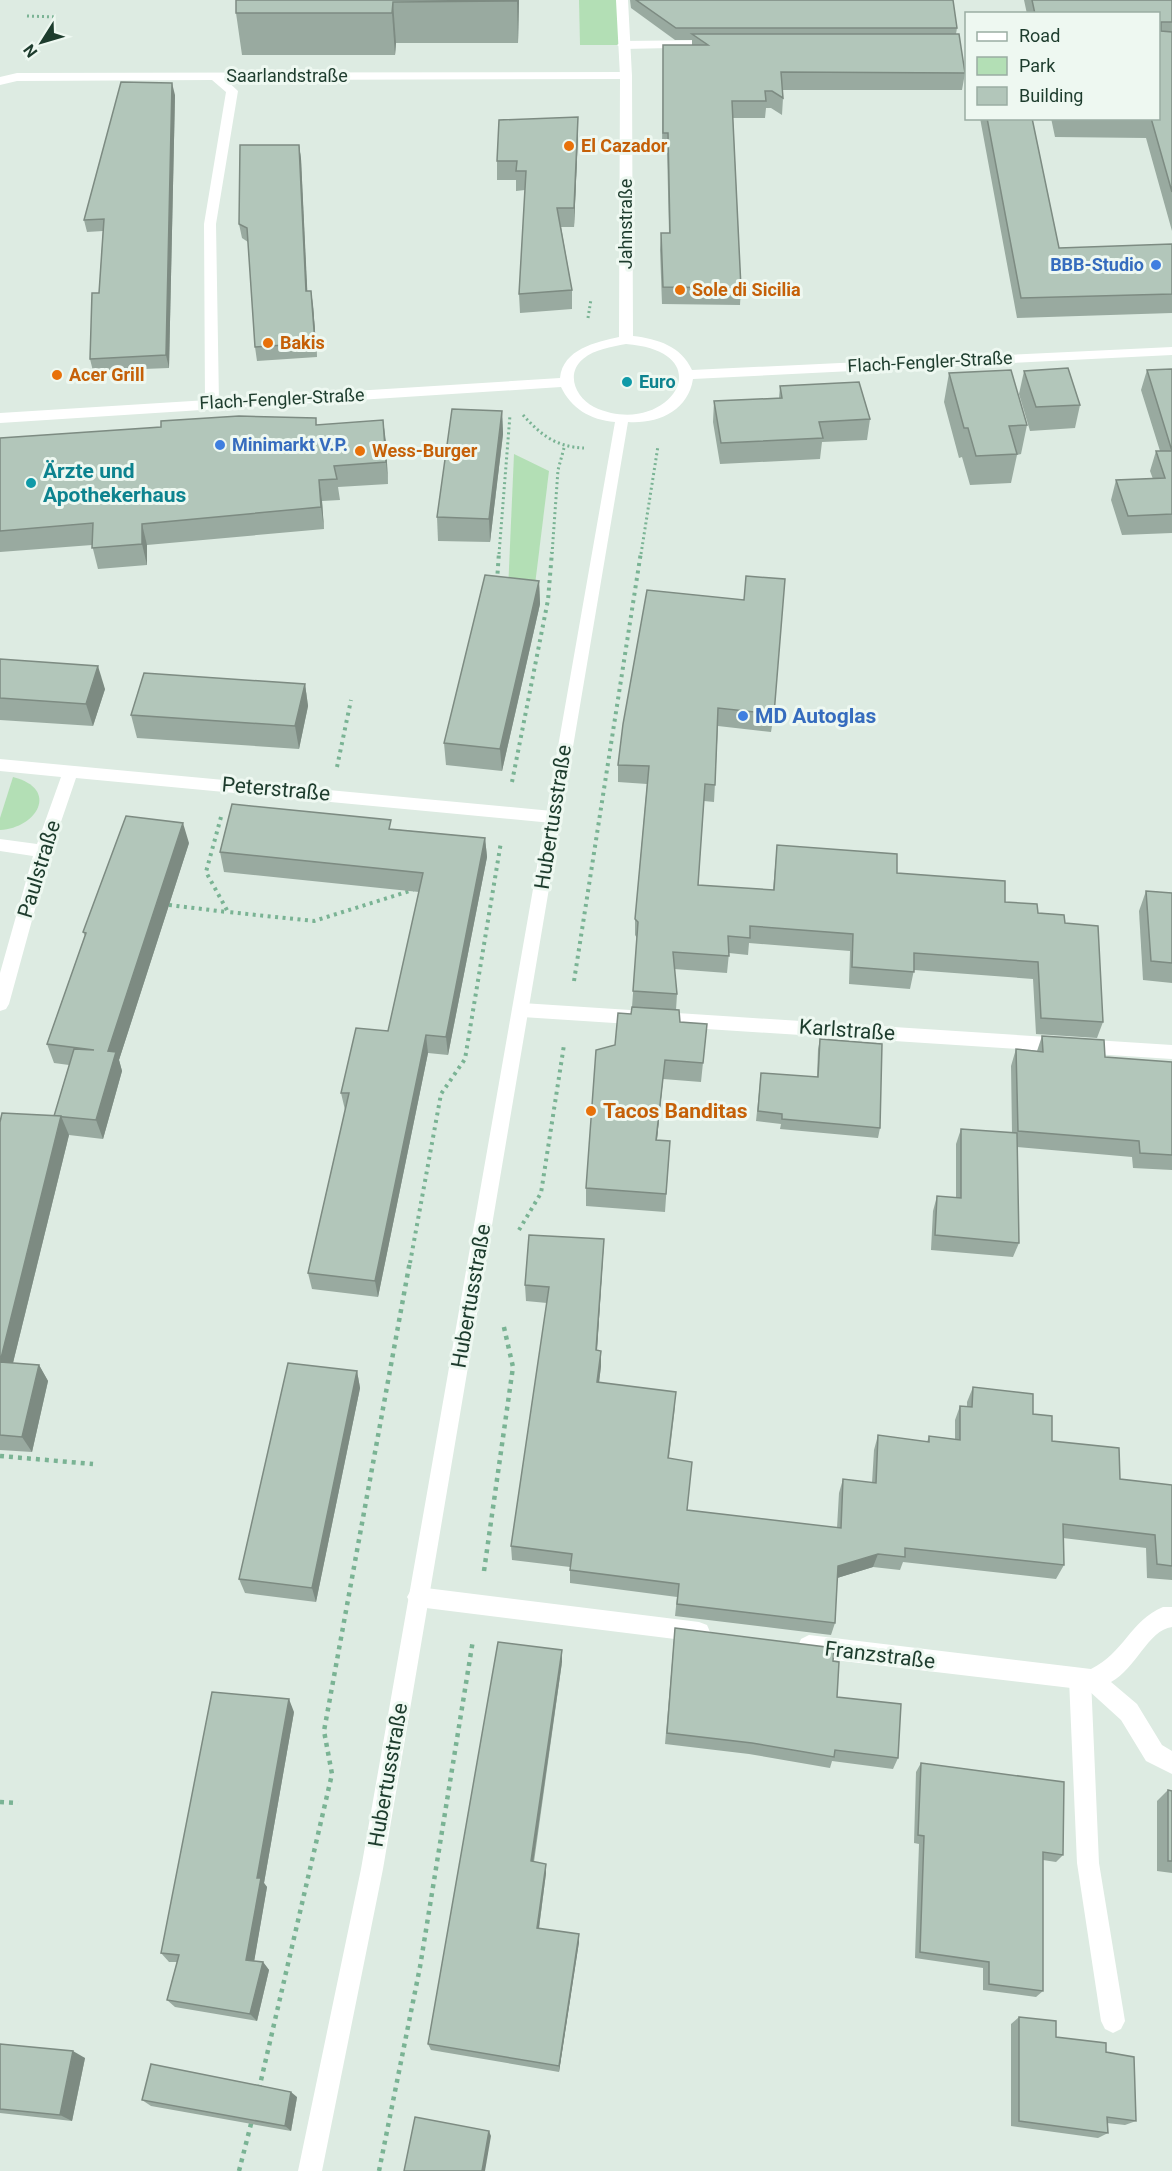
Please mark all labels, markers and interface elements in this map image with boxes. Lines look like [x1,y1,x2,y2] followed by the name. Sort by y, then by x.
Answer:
[12,12,72,72] north arrow
[965,12,1160,120] legend
[1019,25,1060,46] text: Road
[19,40,41,61] text: N
[1019,55,1056,76] text: Park
[226,65,348,86] street label: Saarlandstraße
[1019,85,1083,106] text: Building
[581,135,668,156] place label: El Cazador
[562,139,576,153] marker: El Cazador
[615,179,636,269] street label: Jahnstraße
[1050,254,1144,275] place label: BBB-Studio
[1149,258,1163,272] marker: BBB-Studio
[692,279,801,300] place label: Sole di Sicilia
[673,283,687,297] marker: Sole di Sicilia
[280,332,325,353] place label: Bakis
[261,336,275,350] marker: Bakis
[847,347,1013,376] street label: Flach-Fengler-Straße
[69,364,144,385] place label: Acer Grill
[50,368,64,382] marker: Acer Grill
[639,371,676,392] place label: Euro
[620,375,634,389] marker: Euro
[199,384,365,413] street label: Flach-Fengler-Straße
[232,434,348,455] place label: Minimarkt V.P.
[213,438,227,452] marker: Minimarkt V.P.
[372,440,478,461] place label: Wess-Burger
[353,444,367,458] marker: Wess-Burger
[43,459,186,507] place label: Ärzte und Apothekerhaus
[24,476,38,490] marker: Ärzte und Apothekerhaus
[755,704,876,728] place label: MD Autoglas
[736,709,750,723] marker: MD Autoglas
[530,743,576,891] street label: Hubertusstraße
[221,772,331,806] street label: Peterstraße
[13,817,65,921] street label: Paulstraße
[798,1015,896,1045] street label: Karlstraße
[603,1099,748,1123] place label: Tacos Banditas
[584,1104,598,1118] marker: Tacos Banditas
[447,1222,495,1370] street label: Hubertusstraße
[823,1636,937,1674] street label: Franzstraße
[364,1701,412,1849] street label: Hubertusstraße

